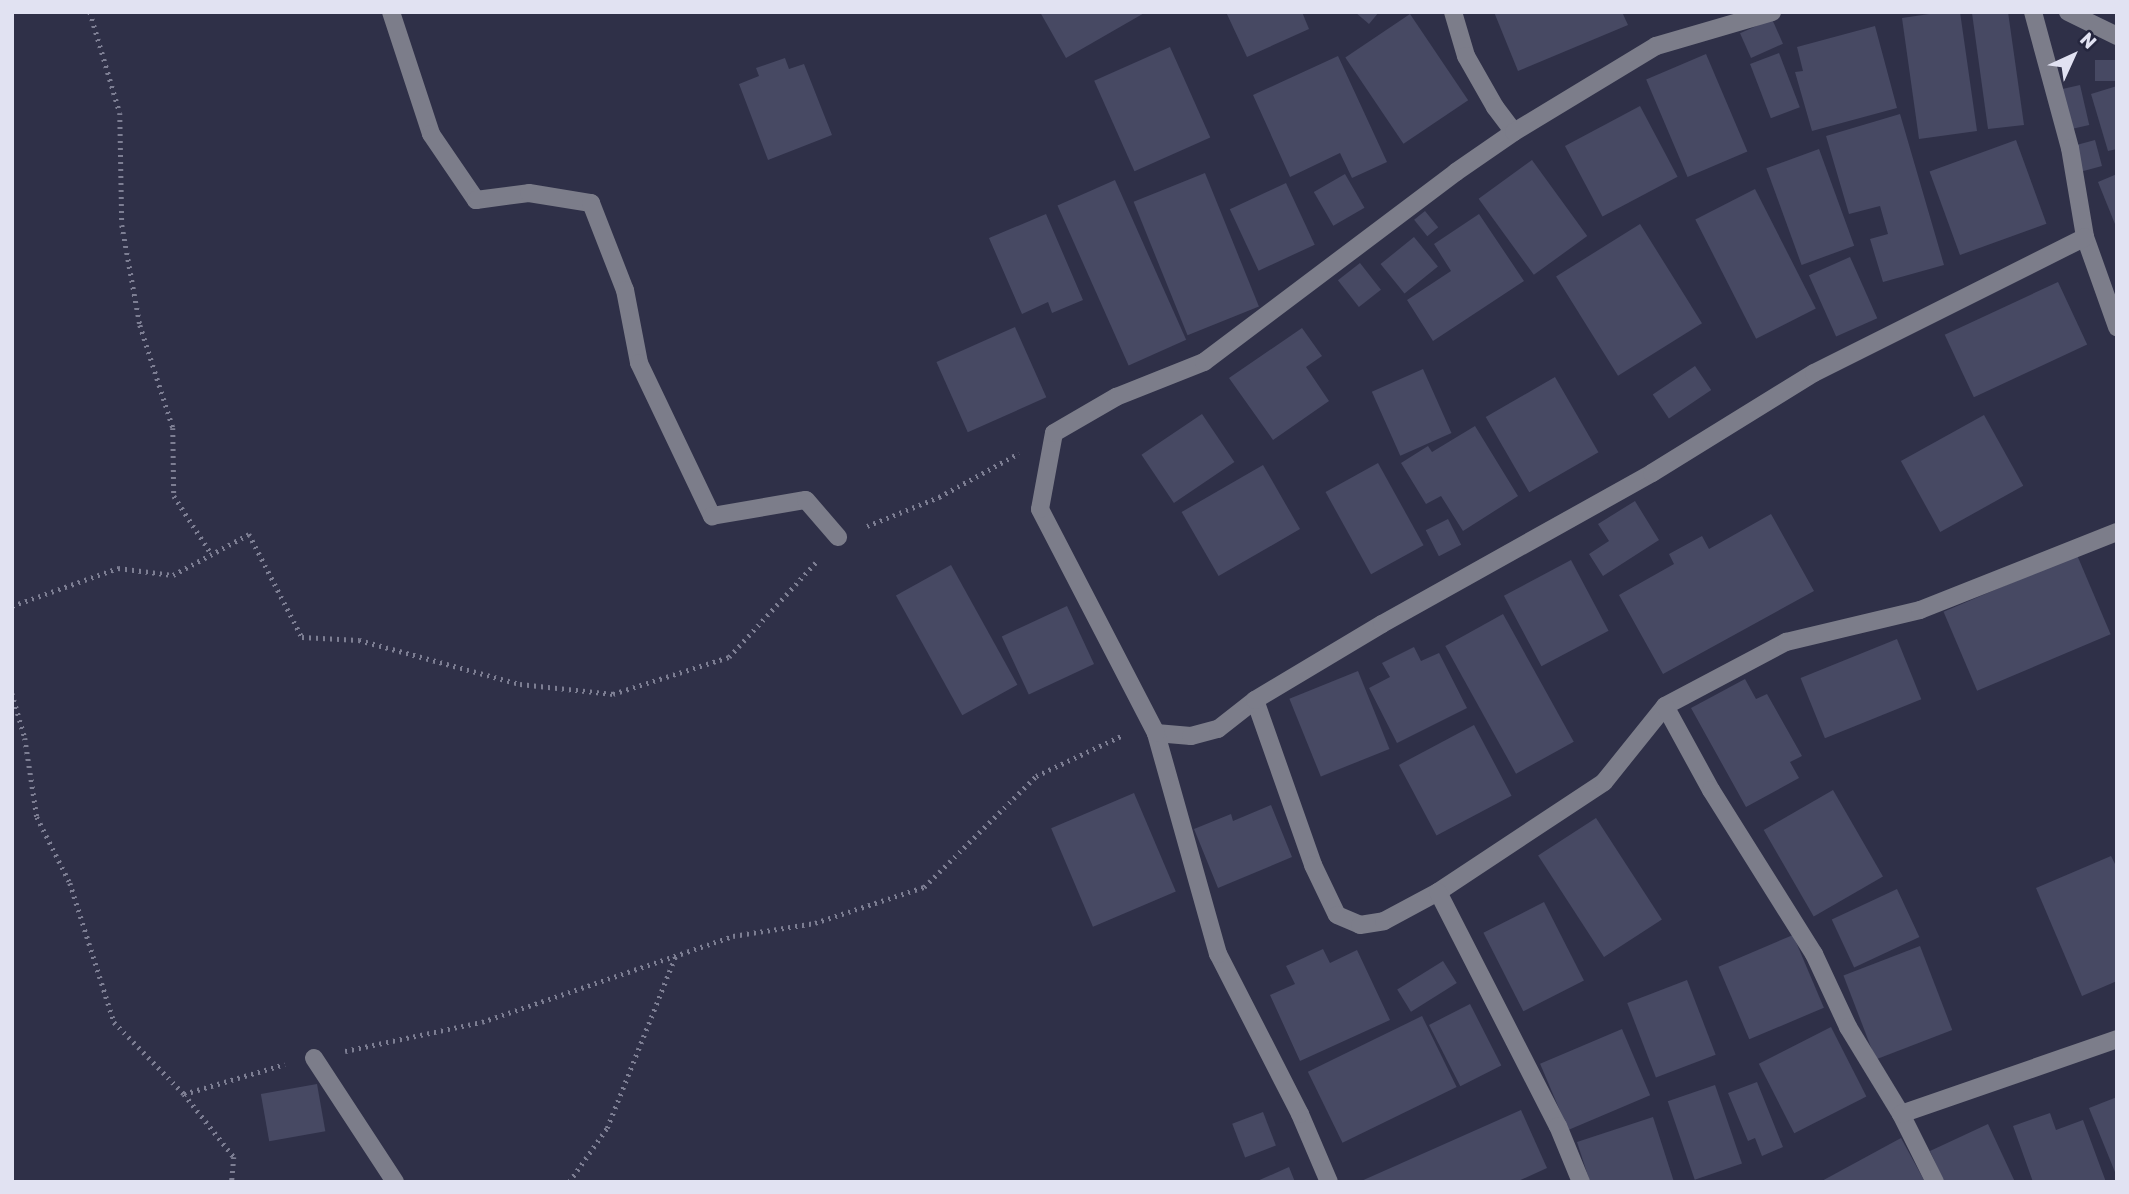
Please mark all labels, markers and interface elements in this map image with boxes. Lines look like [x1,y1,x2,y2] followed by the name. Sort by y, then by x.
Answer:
[2038,21,2108,91] north arrow
[2075,28,2101,54] text: N

